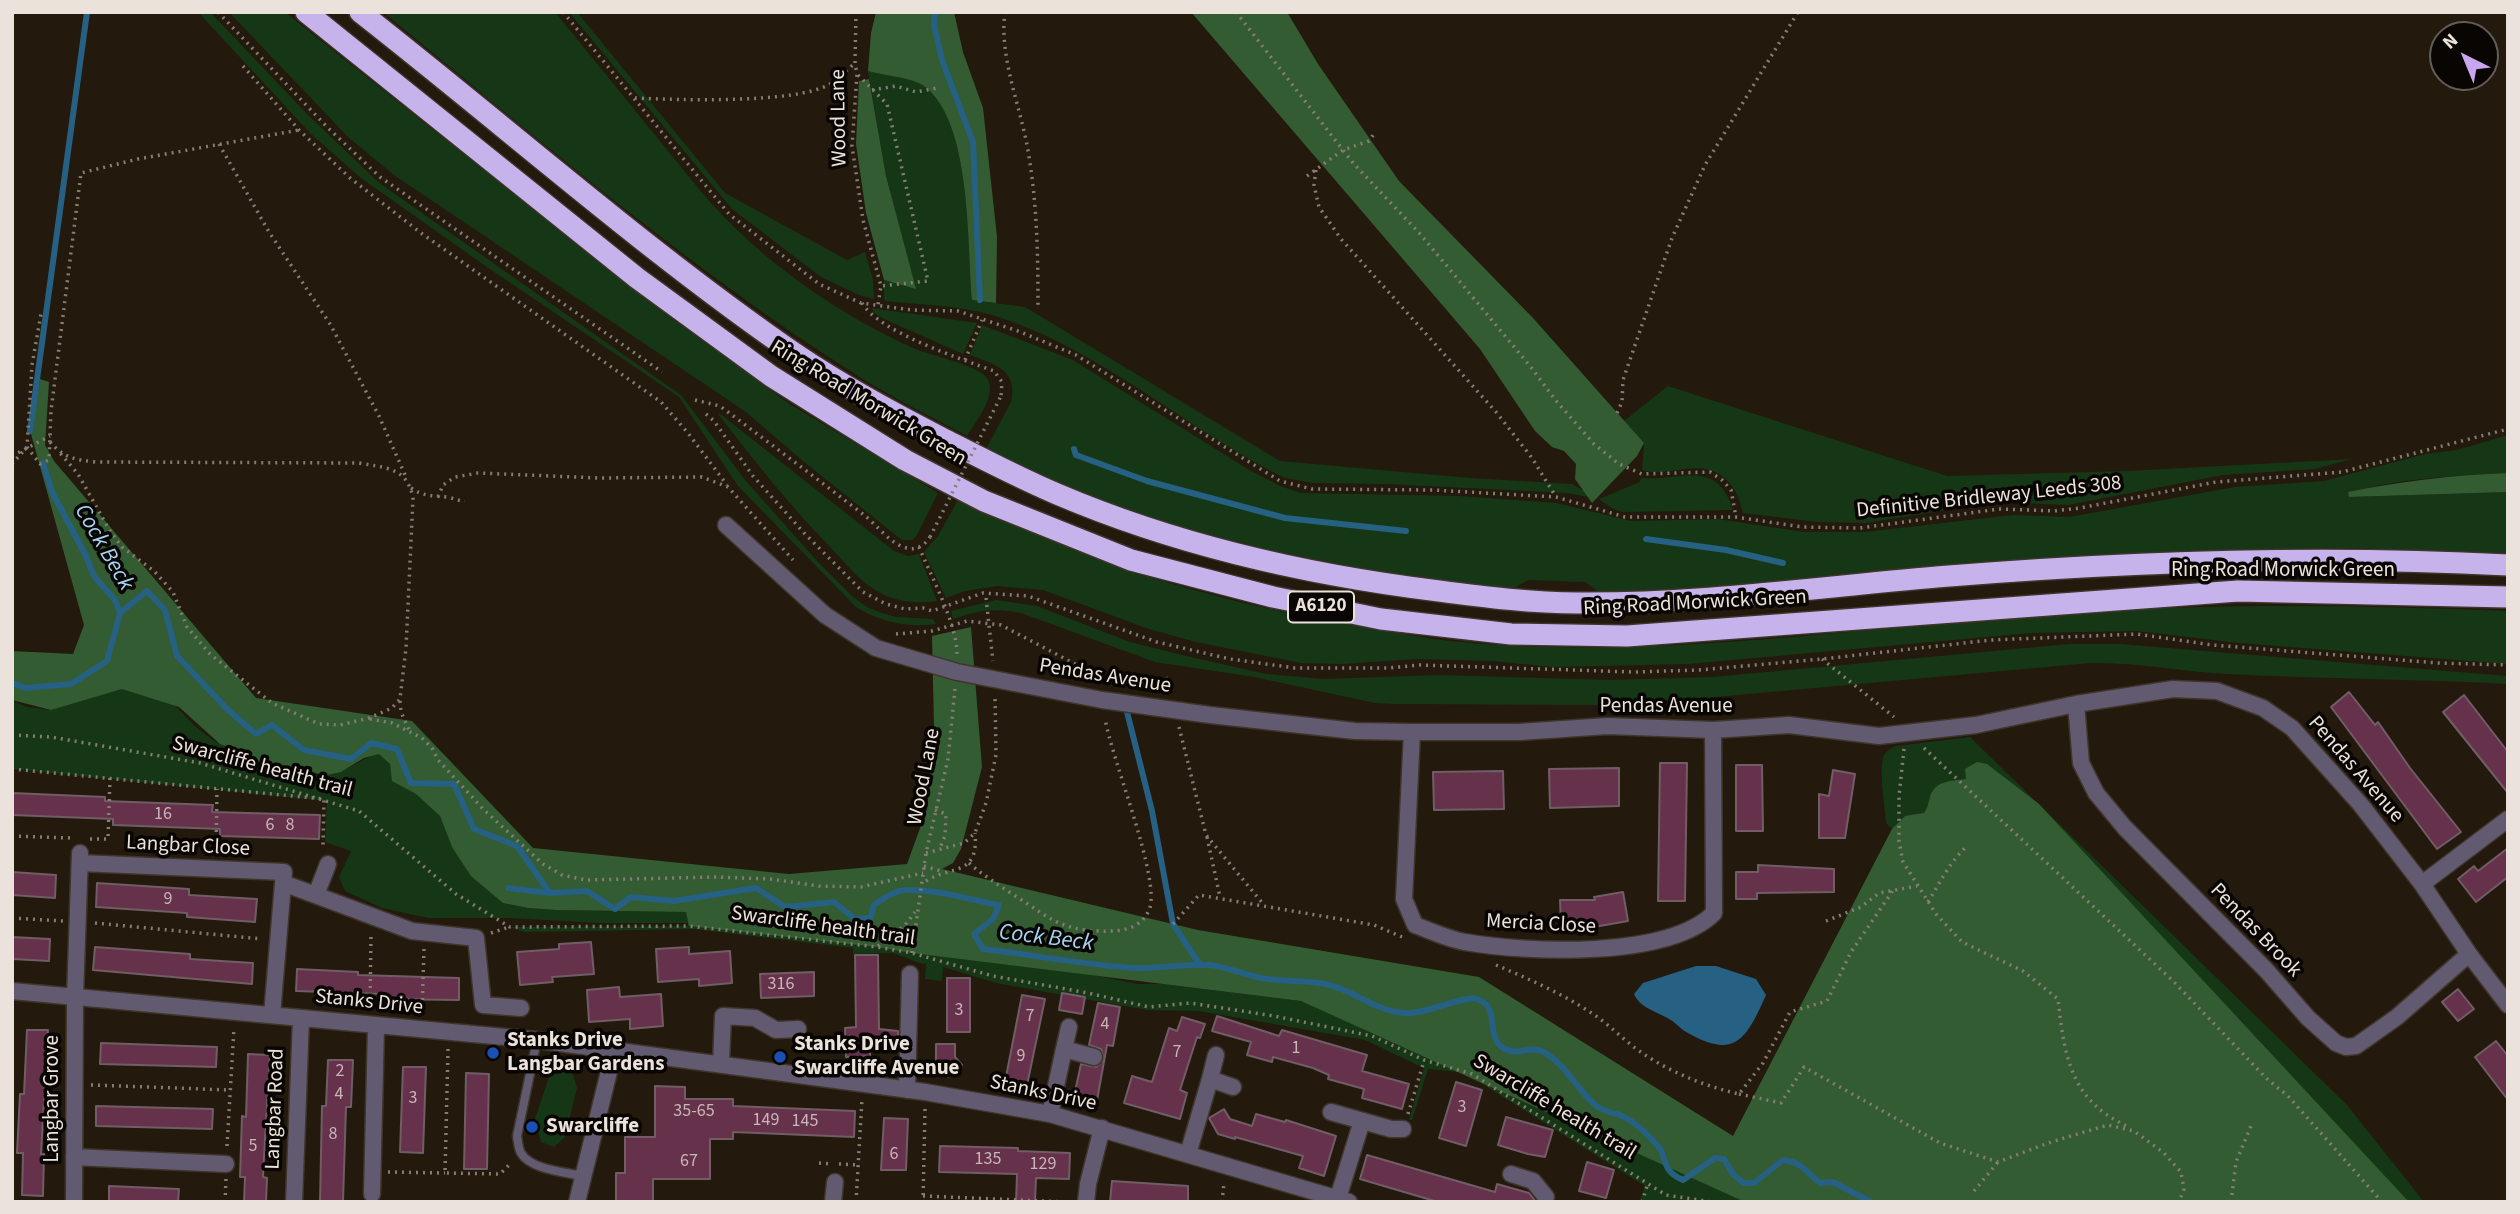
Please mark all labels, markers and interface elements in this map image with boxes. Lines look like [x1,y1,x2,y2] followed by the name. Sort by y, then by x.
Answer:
[2429,21,2499,91] north arrow
[2437,28,2465,56] text: N
[827,69,853,167] street label: Wood Lane
[766,336,970,472] street label: Ring Road Morwick Green
[1855,472,2123,524] street label: Definitive Bridleway Leeds 308
[67,500,139,596] water label: Cock Beck
[2171,558,2395,584] street label: Ring Road Morwick Green
[1583,586,1807,622] street label: Ring Road Morwick Green
[1288,592,1354,622] road number: A6120
[1037,654,1173,700] street label: Pendas Avenue
[1599,694,1733,720] street label: Pendas Avenue
[2302,711,2408,829] street label: Pendas Avenue
[903,727,947,827] street label: Wood Lane
[169,732,355,804] street label: Swarcliffe health trail
[154,804,172,826] house number: 16
[266,815,274,837] house number: 6
[286,815,294,837] house number: 8
[125,831,251,863] street label: Langbar Close
[2204,879,2306,983] street label: Pendas Brook
[164,889,172,911] house number: 9
[729,902,917,952] street label: Swarcliffe health trail
[1485,910,1597,940] street label: Mercia Close
[997,920,1095,958] water label: Cock Beck
[768,974,794,996] house number: 316
[314,985,424,1021] street label: Stanks Drive
[955,1000,963,1022] house number: 3
[1026,1006,1034,1028] house number: 7
[1101,1014,1109,1036] house number: 4
[507,1028,664,1078] place label: Stanks Drive Langbar Gardens
[794,1032,959,1082] place label: Stanks Drive Swarcliffe Avenue
[40,1035,66,1163] street label: Langbar Grove
[1292,1038,1300,1060] house number: 1
[1173,1042,1181,1064] house number: 7
[485,1045,501,1061] marker: Stanks Drive Langbar Gardens
[1017,1046,1025,1068] house number: 9
[261,1048,291,1170] street label: Langbar Road
[772,1049,788,1065] marker: Stanks Drive Swarcliffe Avenue
[1468,1049,1640,1167] street label: Swarcliffe health trail
[336,1061,344,1083] house number: 2
[987,1070,1099,1118] street label: Stanks Drive
[335,1084,343,1106] house number: 4
[409,1088,417,1110] house number: 3
[1458,1097,1466,1119] house number: 3
[673,1101,715,1123] house number: 35-65
[753,1110,779,1132] house number: 149
[792,1111,818,1133] house number: 145
[546,1114,639,1140] place label: Swarcliffe
[524,1119,540,1135] marker: Swarcliffe
[329,1124,337,1146] house number: 8
[249,1136,257,1158] house number: 5
[890,1144,898,1166] house number: 6
[975,1149,1001,1171] house number: 135
[680,1151,698,1173] house number: 67
[1030,1154,1056,1176] house number: 129

